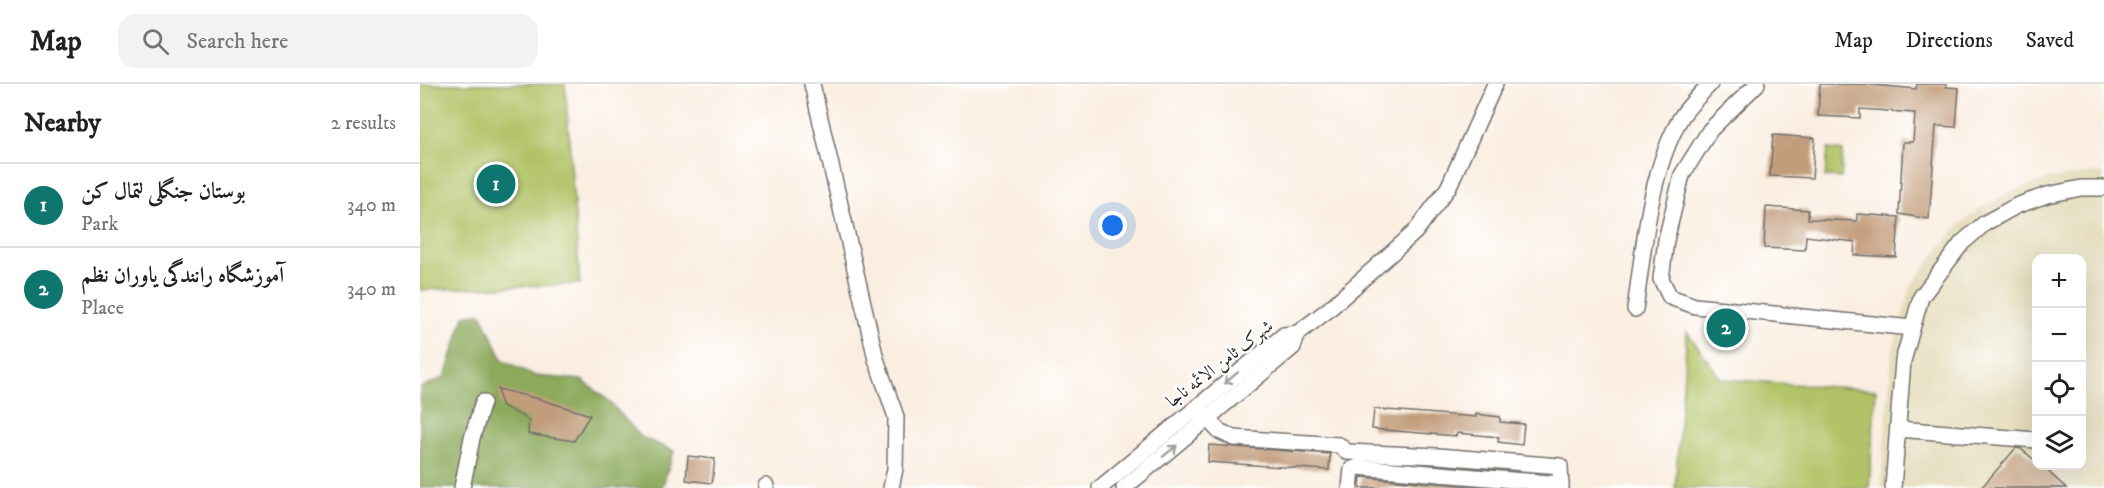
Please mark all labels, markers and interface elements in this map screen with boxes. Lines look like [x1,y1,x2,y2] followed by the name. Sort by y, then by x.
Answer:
[118,14,538,68] search box
[30,24,82,59] text: Map
[139,25,172,58] icon: search
[187,28,288,55] text: Search here
[1834,28,1873,54] text: Map
[1906,28,1993,54] text: Directions
[2026,28,2074,54] text: Saved
[24,107,101,140] text: Nearby
[331,111,396,136] text: 2 results
[476,162,516,206] pin: 1
[81,178,246,205] text: بوستان جنگلی لتمال کن
[40,193,47,218] text: 1
[347,193,396,218] text: 340 m
[1098,211,1127,240] your location
[81,212,118,237] text: Park
[2032,254,2086,470] map controls
[2032,254,2086,308] button: +
[81,262,284,289] text: آموزشگاه رانندگی یاوران نظم
[39,277,48,302] text: 2
[347,277,396,302] text: 340 m
[81,296,124,321] text: Place
[1706,306,1746,350] pin: 2
[2032,308,2086,362] button: −
[1162,315,1278,413] street label: شهرک ثامن الائمه ناجا
[2032,362,2086,416] button: locate
[1224,371,1240,384] one-way arrow
[2032,416,2086,470] button: layers
[1161,445,1177,458] one-way arrow

